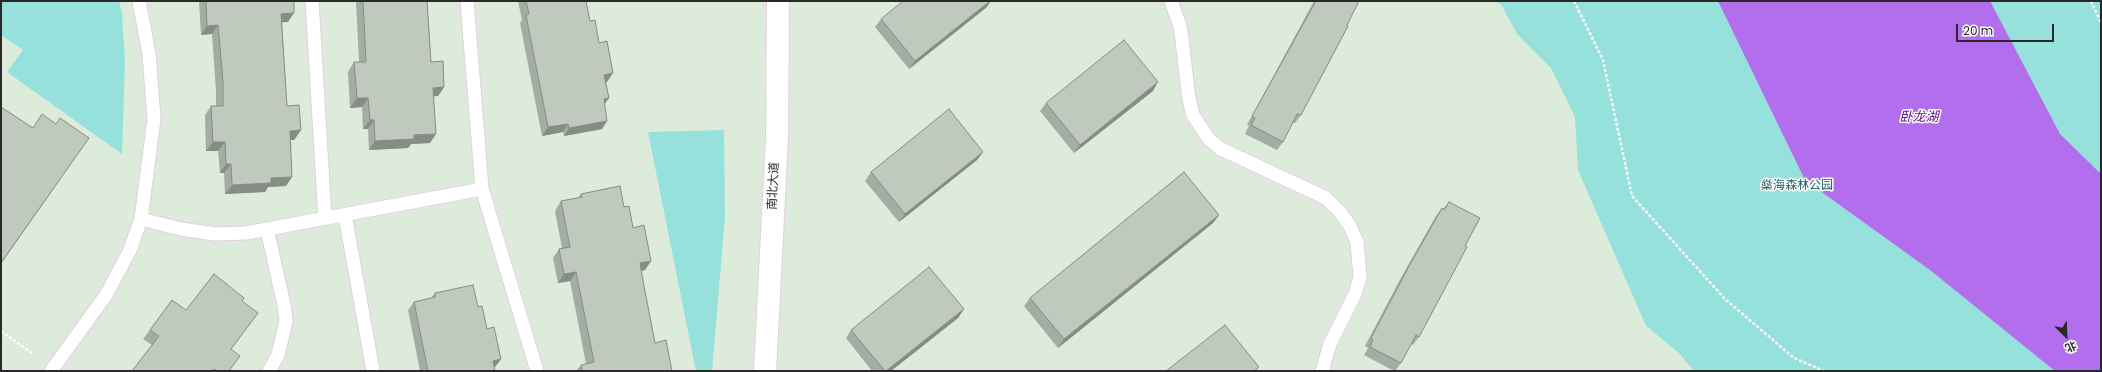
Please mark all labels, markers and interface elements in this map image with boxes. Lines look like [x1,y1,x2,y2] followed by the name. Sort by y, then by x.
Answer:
[1958,16,2056,42] scale bar
[1963,22,1993,39] text: 20 m
[1900,110,1938,126] water label: 卧龙湖
[766,162,782,210] street label: 南北大道
[1761,179,1833,193] park label: 燊海森林公园
[2046,316,2086,356] north arrow
[2063,337,2079,357] text: 北

